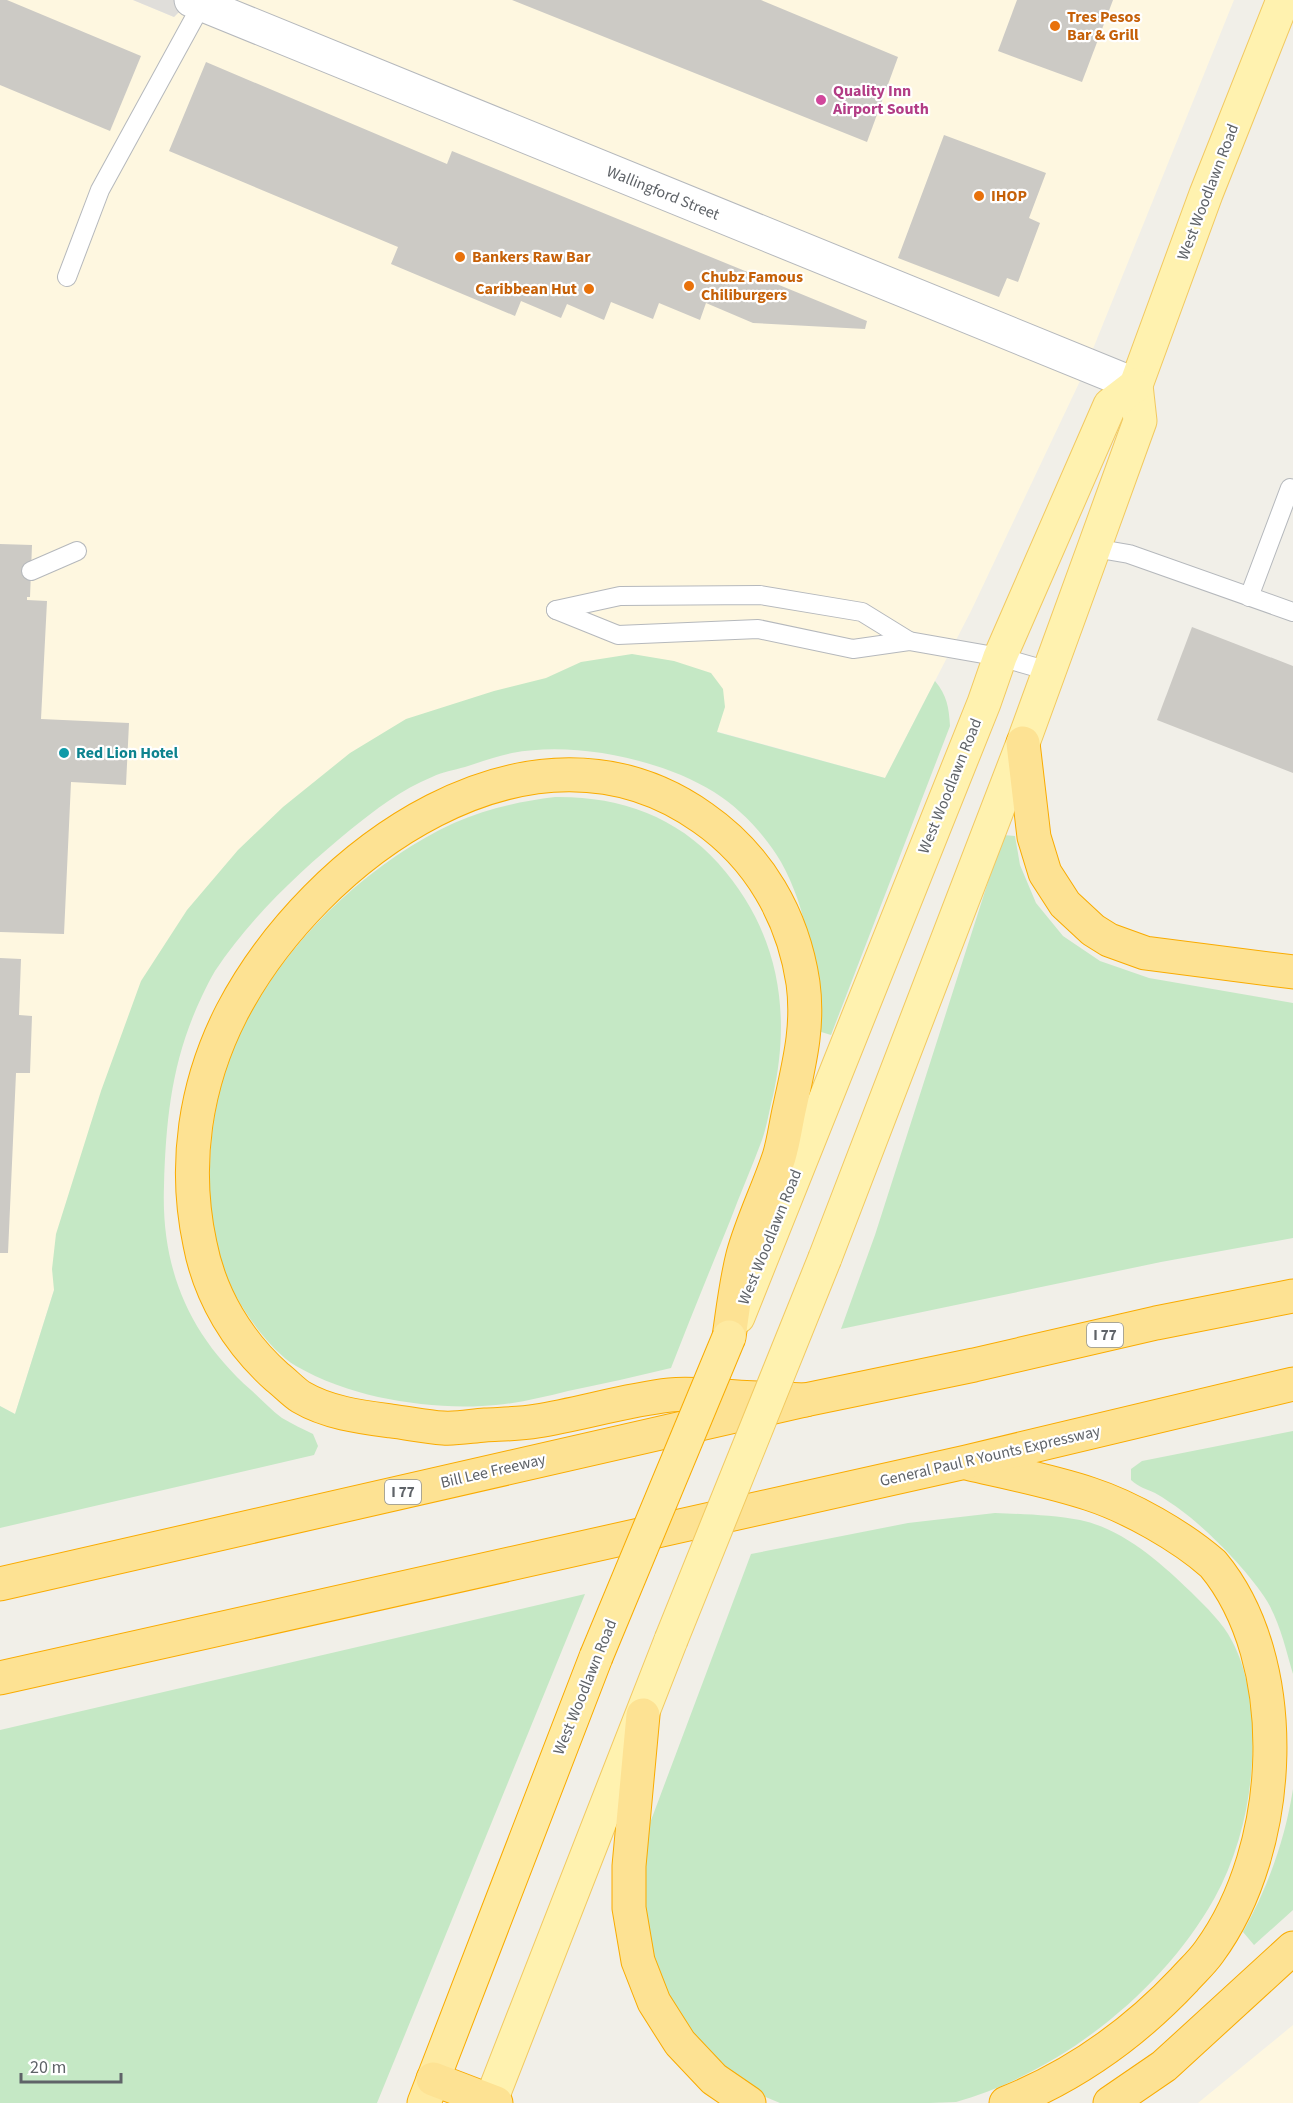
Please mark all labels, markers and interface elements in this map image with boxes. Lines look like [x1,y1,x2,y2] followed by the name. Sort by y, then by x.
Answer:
[1067,6,1140,46] place label: Tres Pesos Bar & Grill
[1048,19,1062,33] marker: Tres Pesos Bar & Grill
[832,80,929,120] place label: Quality Inn Airport South
[814,93,828,107] marker: Quality Inn Airport South
[1172,121,1244,263] street label: West Woodlawn Road
[603,160,723,226] street label: Wallingford Street
[991,185,1027,207] place label: IHOP
[972,189,986,203] marker: IHOP
[472,246,591,268] place label: Bankers Raw Bar
[453,250,467,264] marker: Bankers Raw Bar
[701,266,803,306] place label: Chubz Famous Chiliburgers
[475,278,577,300] place label: Caribbean Hut
[682,279,696,293] marker: Chubz Famous Chiliburgers
[582,282,596,296] marker: Caribbean Hut
[913,715,987,857] street label: West Woodlawn Road
[76,742,179,764] place label: Red Lion Hotel
[57,746,71,760] marker: Red Lion Hotel
[733,1166,807,1308] street label: West Woodlawn Road
[1087,1323,1123,1347] road number: I 77
[878,1420,1103,1492] street label: General Paul R Younts Expressway
[438,1448,548,1494] street label: Bill Lee Freeway
[385,1480,421,1504] road number: I 77
[548,1616,622,1758] street label: West Woodlawn Road
[21,2046,122,2084] scale bar
[30,2055,66,2080] text: 20 m

